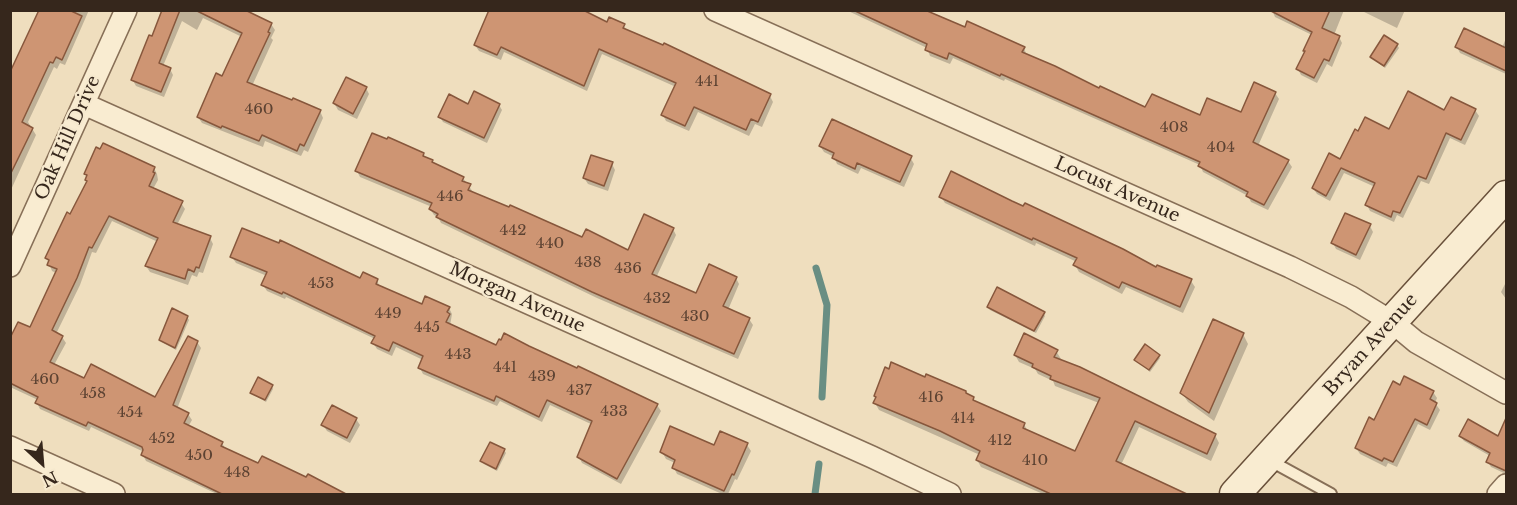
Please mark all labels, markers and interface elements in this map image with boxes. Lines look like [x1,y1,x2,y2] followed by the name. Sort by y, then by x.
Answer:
[31,72,105,204] street label: Oak Hill Drive
[695,73,719,91] house number: 441
[244,101,274,119] house number: 460
[1160,119,1188,137] house number: 408
[1207,139,1235,157] house number: 404
[1051,153,1183,227] street label: Locust Avenue
[436,188,464,206] house number: 446
[500,222,526,240] house number: 442
[536,235,564,253] house number: 440
[574,254,602,272] house number: 438
[446,258,588,338] street label: Morgan Avenue
[614,260,642,278] house number: 436
[308,275,334,293] house number: 453
[643,290,671,308] house number: 432
[1320,290,1422,400] street label: Bryan Avenue
[374,305,402,323] house number: 449
[681,308,709,326] house number: 430
[414,319,440,337] house number: 445
[445,346,471,364] house number: 443
[493,359,517,377] house number: 441
[528,368,556,386] house number: 439
[30,371,60,389] house number: 460
[566,382,592,400] house number: 437
[80,385,106,403] house number: 458
[918,389,944,407] house number: 416
[600,403,628,421] house number: 433
[117,404,143,422] house number: 454
[951,410,975,428] house number: 414
[149,430,175,448] house number: 452
[988,432,1012,450] house number: 412
[12,433,72,493] north arrow
[185,447,213,465] house number: 450
[1022,452,1048,470] house number: 410
[224,464,250,482] house number: 448
[39,467,61,491] text: N

